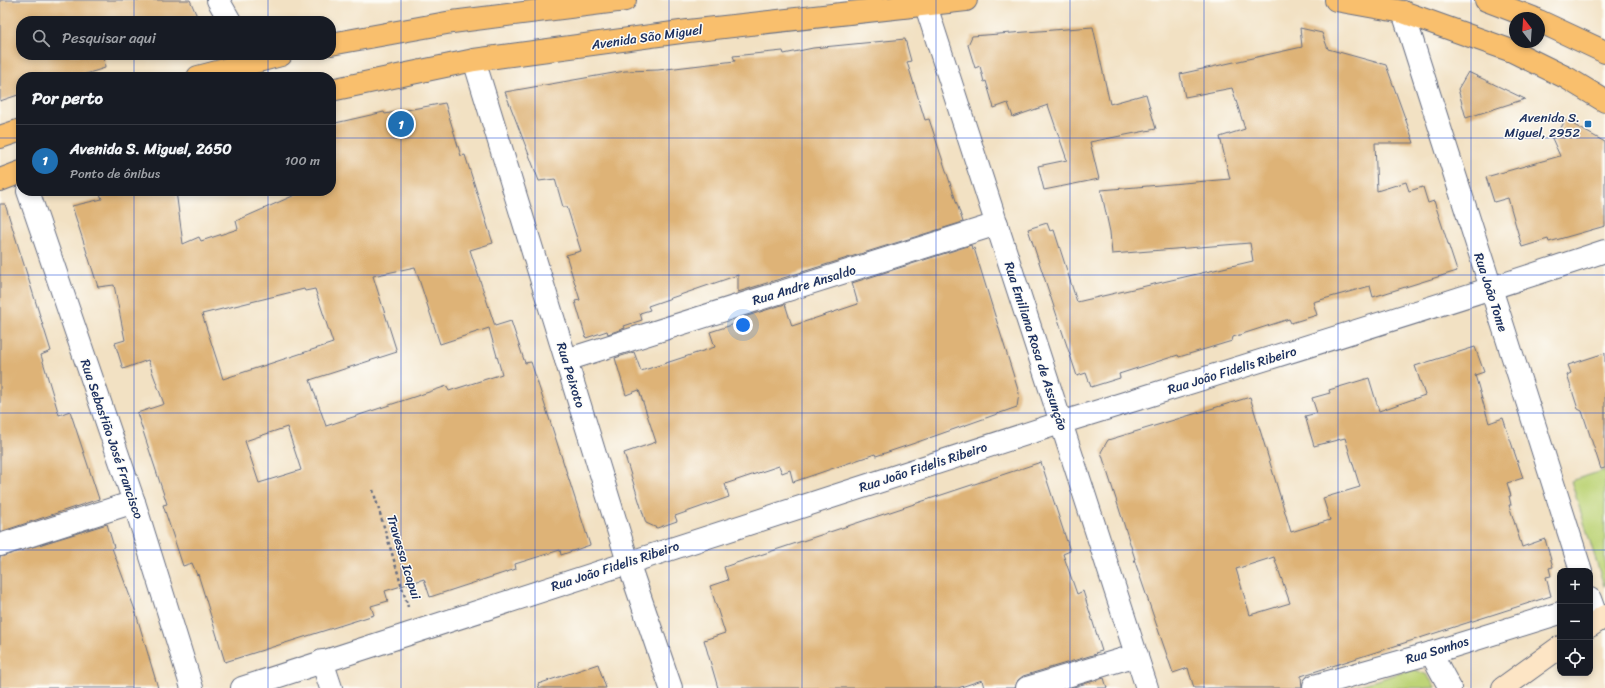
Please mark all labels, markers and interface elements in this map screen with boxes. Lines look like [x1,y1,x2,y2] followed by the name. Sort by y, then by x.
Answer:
[1509,12,1545,48] north arrow
[16,16,336,60] search box
[589,18,704,56] street label: Avenida São Miguel
[62,25,156,51] text: Pesquisar aqui
[30,27,52,49] icon: search
[32,83,103,113] text: Por perto
[1504,106,1580,144] place label: Avenida S. Miguel, 2952
[388,109,414,139] pin: 1
[1583,119,1593,129] marker: Avenida S. Miguel, 2952
[70,136,232,162] text: Avenida S. Miguel, 2650
[42,149,48,172] text: 1
[285,149,320,172] text: 100 m
[70,162,160,185] text: Ponto de ônibus
[1467,249,1515,335] street label: Rua João Tome
[749,258,859,312] street label: Rua Andre Ansaldo
[998,258,1074,434] street label: Rua Emiliana Rosa de Assunção
[733,315,753,335] your location
[550,339,592,411] street label: Rua Peixoto
[1165,339,1300,401] street label: Rua João Fidelis Ribeiro
[74,356,150,522] street label: Rua Sebastião José Francisco
[856,435,991,499] street label: Rua João Fidelis Ribeiro
[380,512,428,603] street label: Travessa Icapui
[548,534,683,598] street label: Rua João Fidelis Ribeiro
[1557,568,1593,676] map controls
[1557,568,1593,604] button: +
[1557,604,1593,640] button: −
[1402,629,1472,671] street label: Rua Sonhos
[1557,640,1593,676] button: locate

